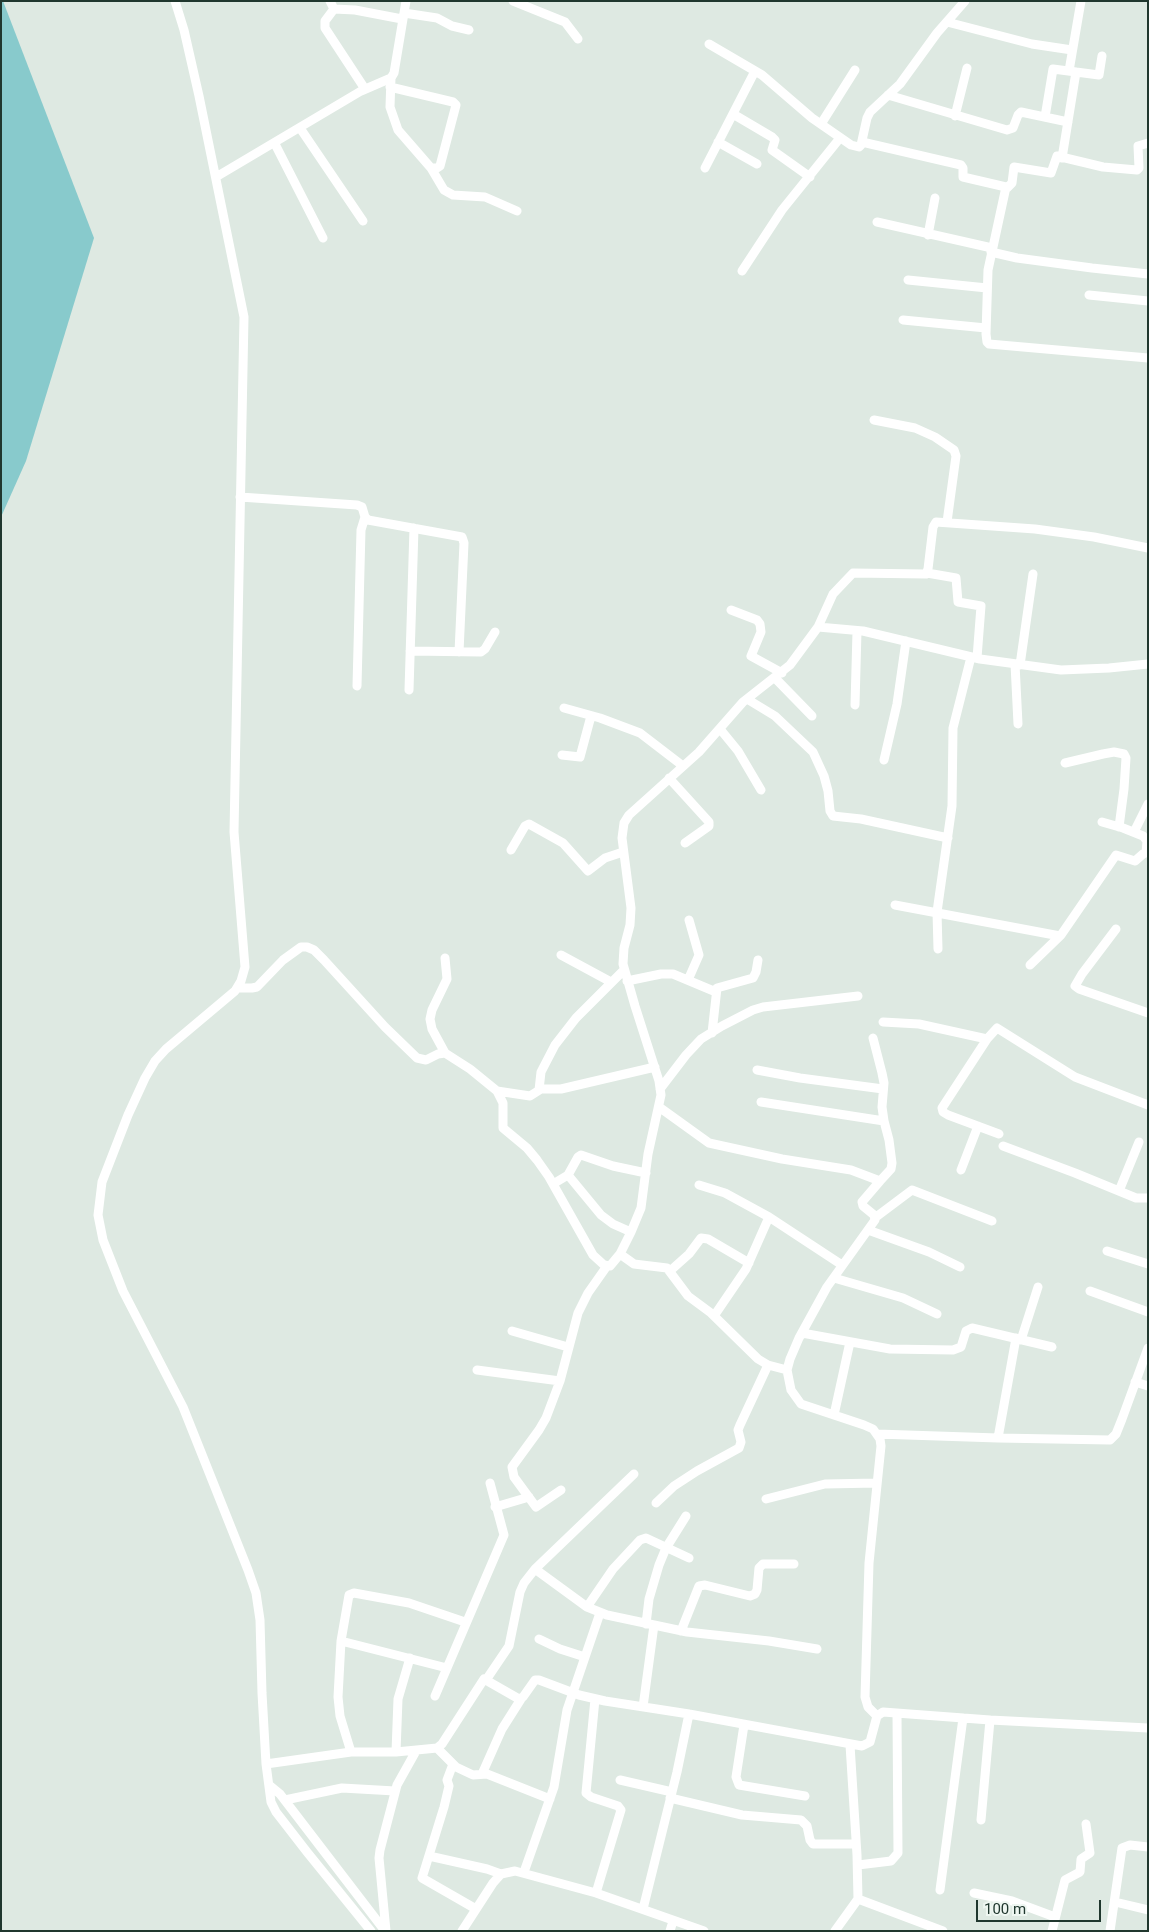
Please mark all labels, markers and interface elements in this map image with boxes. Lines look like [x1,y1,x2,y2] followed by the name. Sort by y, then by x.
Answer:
[979,1890,1104,1922] scale bar
[984,1900,1026,1918] text: 100 m

